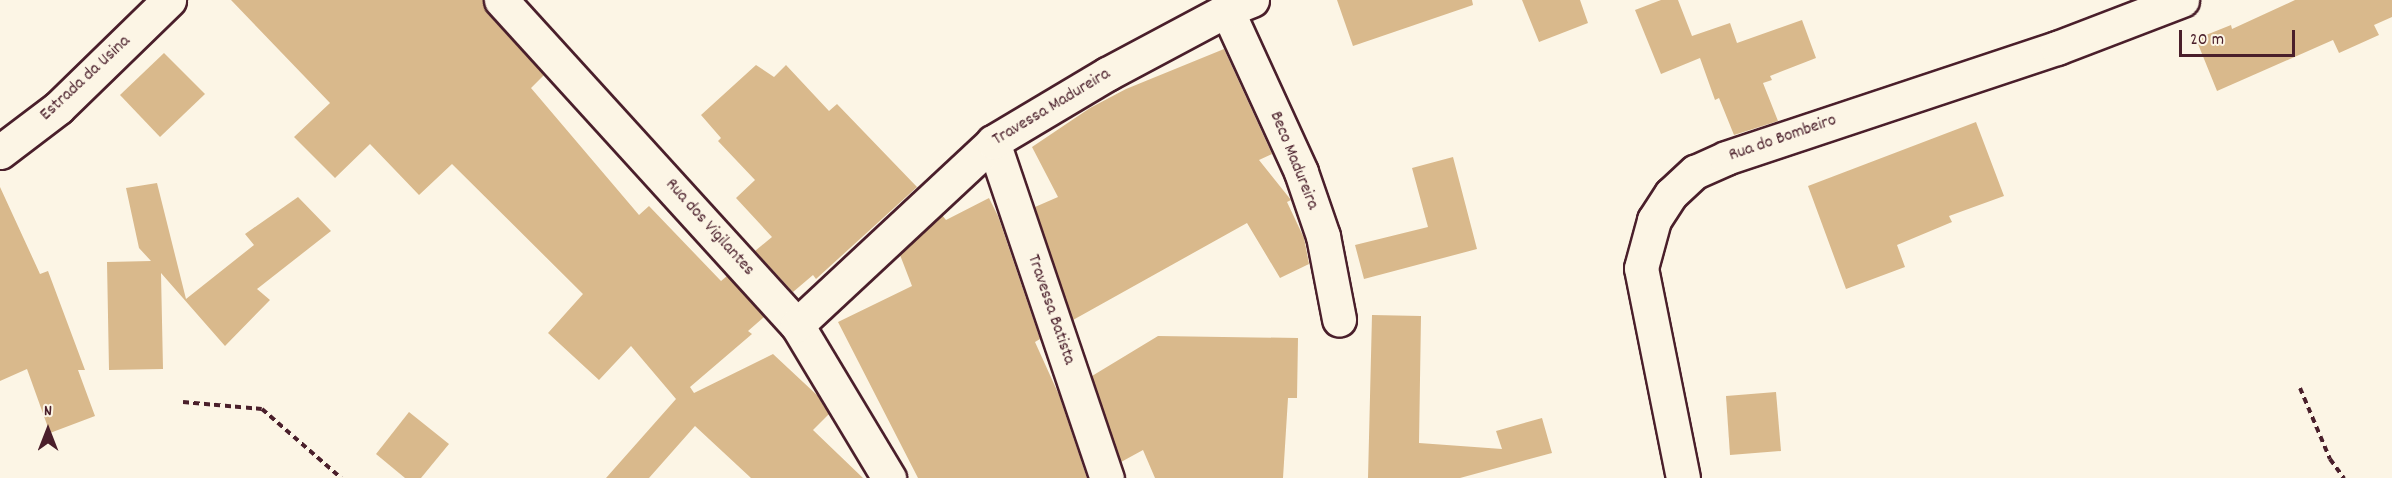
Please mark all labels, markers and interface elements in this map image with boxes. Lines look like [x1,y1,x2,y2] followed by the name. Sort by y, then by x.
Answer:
[2182,18,2298,56] scale bar
[2190,28,2224,53] text: 20 m
[36,32,136,126] street label: Estrada da Usina
[989,64,1115,152] street label: Travessa Madureira
[1264,109,1322,213] street label: Beco Madureira
[1726,111,1840,167] street label: Rua do Bombeiro
[660,175,758,281] street label: Rua dos Vigilantes
[1021,252,1079,368] street label: Travessa Batista
[18,400,78,460] north arrow
[44,400,52,423] text: N

